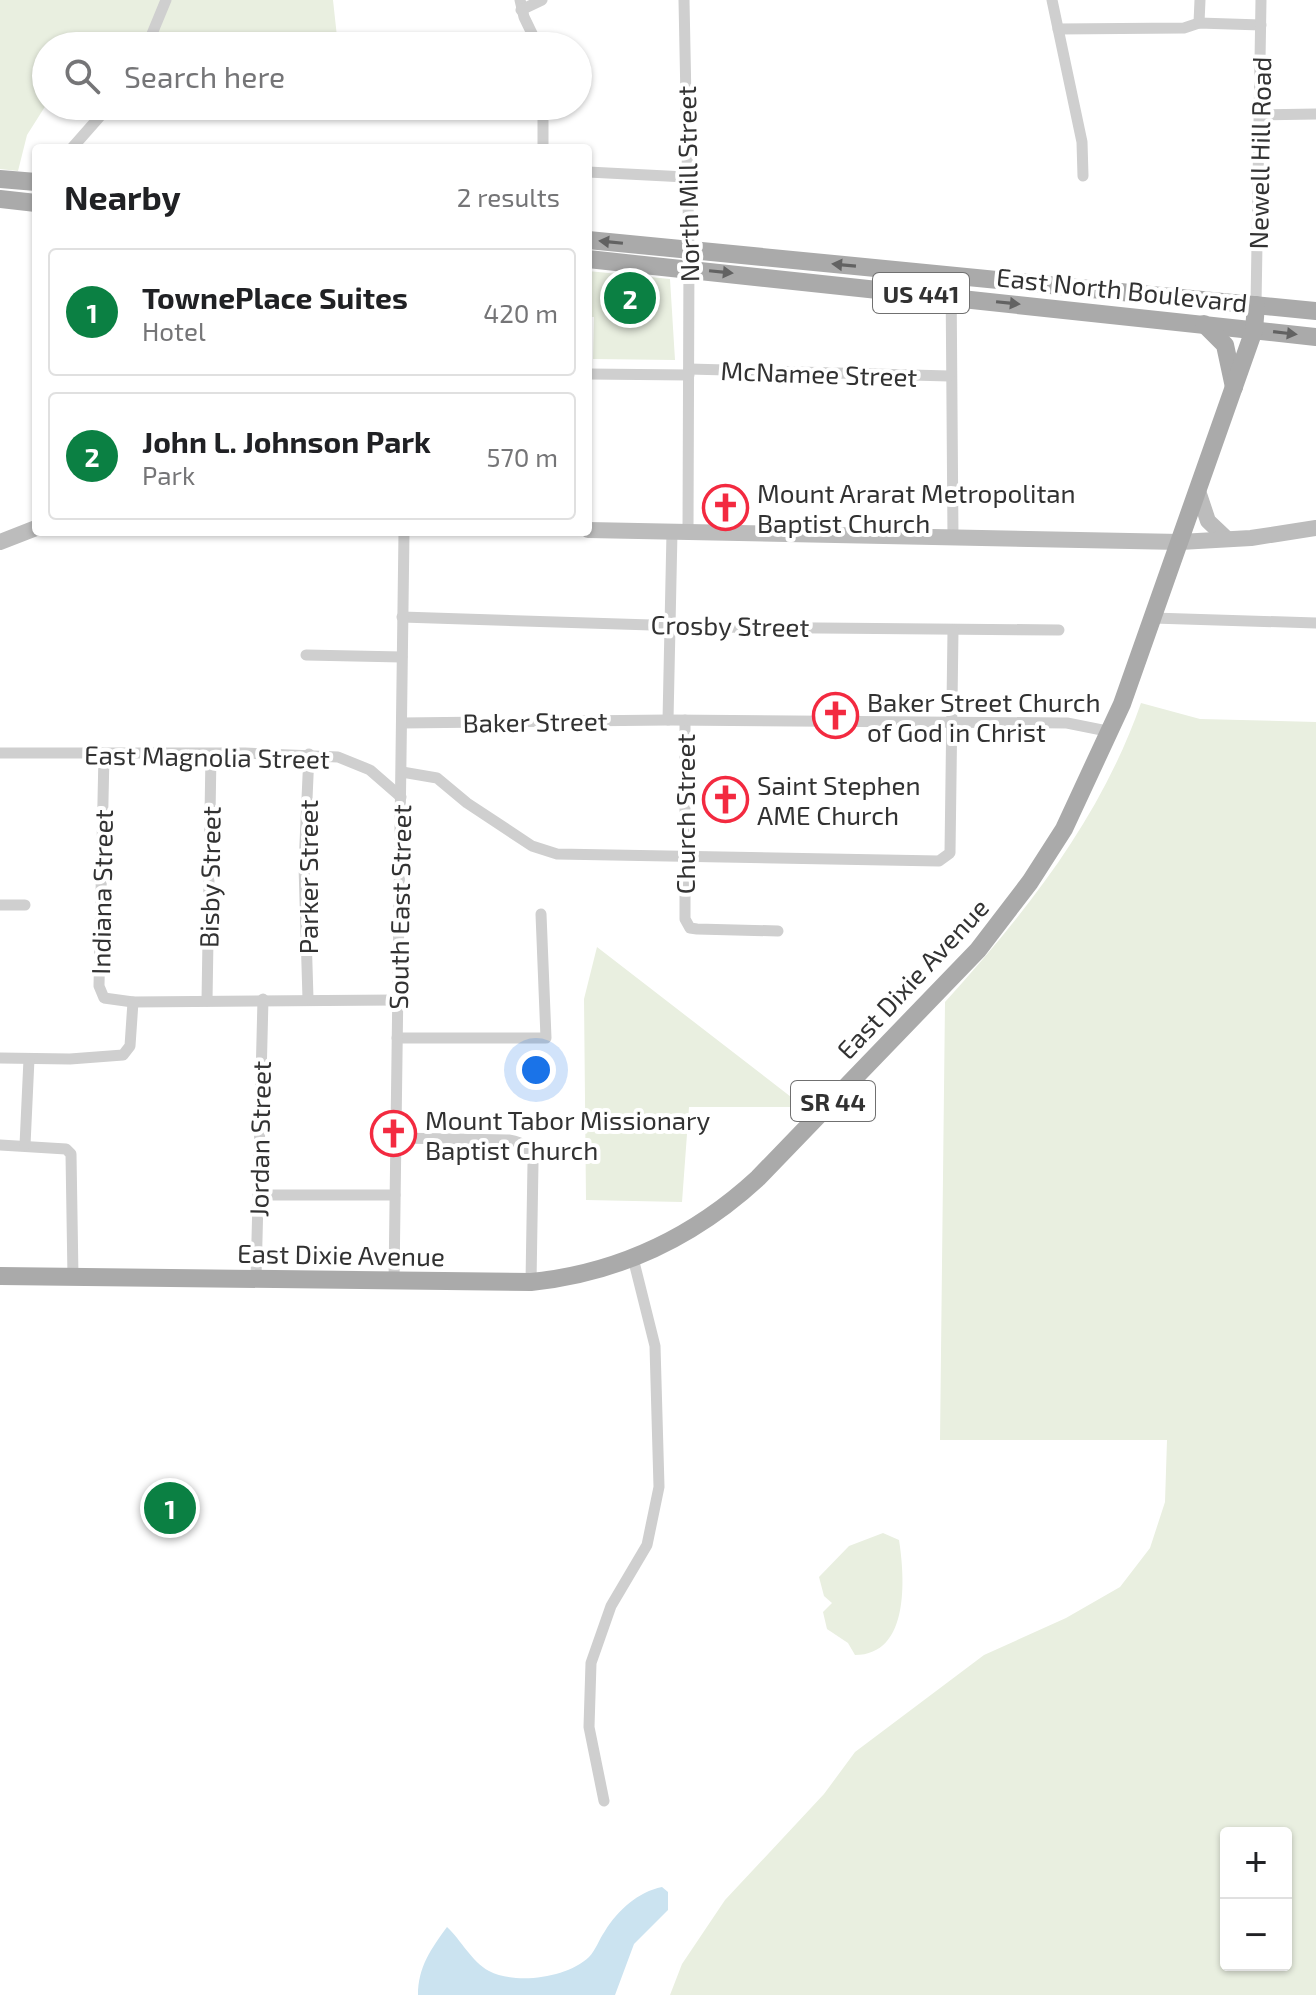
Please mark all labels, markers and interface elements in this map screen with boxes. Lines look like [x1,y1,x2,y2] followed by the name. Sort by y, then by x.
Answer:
[32,32,592,120] search box
[60,54,104,98] icon: search
[1242,57,1276,249] street label: Newell Hill Road
[124,58,285,94] text: Search here
[670,85,704,282] street label: North Mill Street
[64,176,181,217] text: Nearby
[457,181,560,212] text: 2 results
[598,236,623,249] one-way arrow
[831,258,856,271] one-way arrow
[995,260,1249,318] street label: East North Boulevard
[709,266,734,279] one-way arrow
[604,268,656,328] pin: 2
[873,273,969,313] road number: US 441
[142,279,408,315] text: TownePlace Suites
[996,296,1021,309] one-way arrow
[86,297,98,328] text: 1
[483,297,558,328] text: 420 m
[142,315,206,346] text: Hotel
[1273,327,1298,340] one-way arrow
[720,354,918,392] street label: McNamee Street
[142,423,431,459] text: John L. Johnson Park
[84,441,100,472] text: 2
[486,441,558,472] text: 570 m
[142,459,195,490] text: Park
[757,477,1076,538] place label: Mount Ararat Metropolitan Baptist Church
[702,483,750,531] church icon: Mount Ararat Metropolitan Baptist Church
[650,608,810,642] street label: Crosby Street
[867,686,1101,747] place label: Baker Street Church of God in Christ
[812,692,860,740] church icon: Baker Street Church of God in Christ
[462,704,608,738] street label: Baker Street
[669,734,700,894] street label: Church Street
[84,738,330,774] street label: East Magnolia Street
[757,769,921,830] place label: Saint Stephen AME Church
[702,775,750,823] church icon: Saint Stephen AME Church
[292,800,323,954] street label: Parker Street
[382,804,416,1010] street label: South East Street
[192,806,226,948] street label: Bisby Street
[84,809,118,975] street label: Indiana Street
[830,891,994,1065] street label: East Dixie Avenue
[516,1050,556,1090] your location
[242,1061,276,1217] street label: Jordan Street
[791,1081,875,1121] road number: SR 44
[425,1104,710,1165] place label: Mount Tabor Missionary Baptist Church
[370,1110,418,1158] church icon: Mount Tabor Missionary Baptist Church
[237,1237,445,1271] street label: East Dixie Avenue
[144,1478,196,1538] pin: 1
[1220,1827,1292,1971] map controls
[1220,1827,1292,1899] button: +
[1220,1899,1292,1971] button: −

